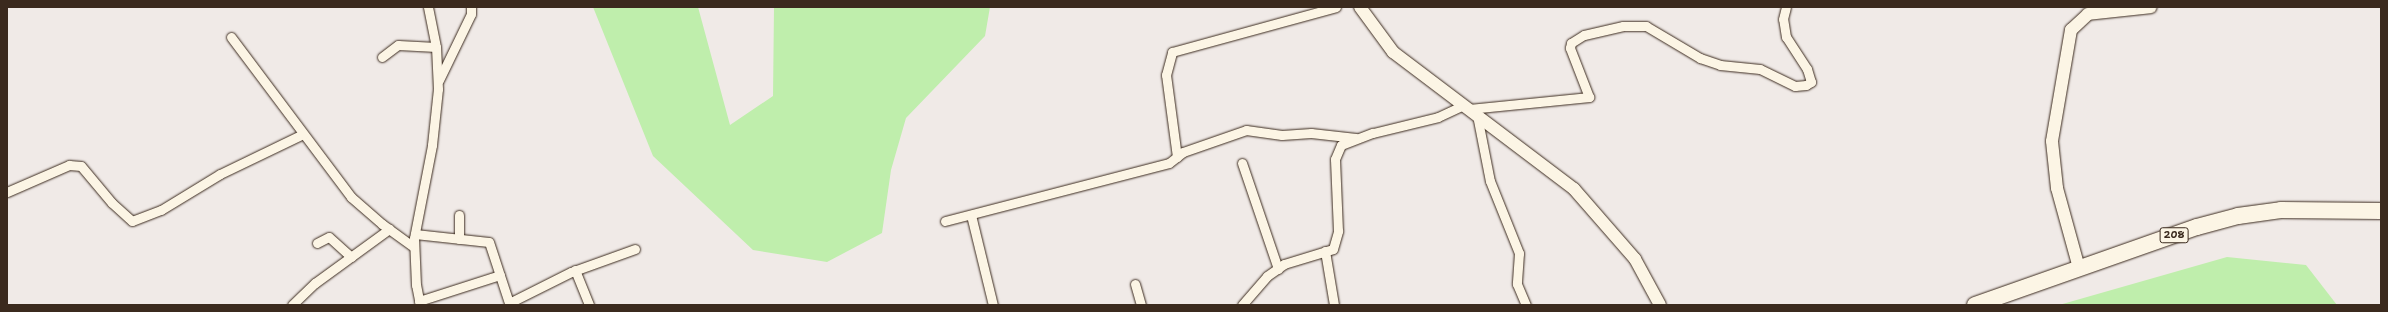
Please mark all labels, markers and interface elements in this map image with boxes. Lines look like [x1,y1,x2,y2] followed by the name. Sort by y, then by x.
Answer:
[2159,227,2189,243] road number: 208

